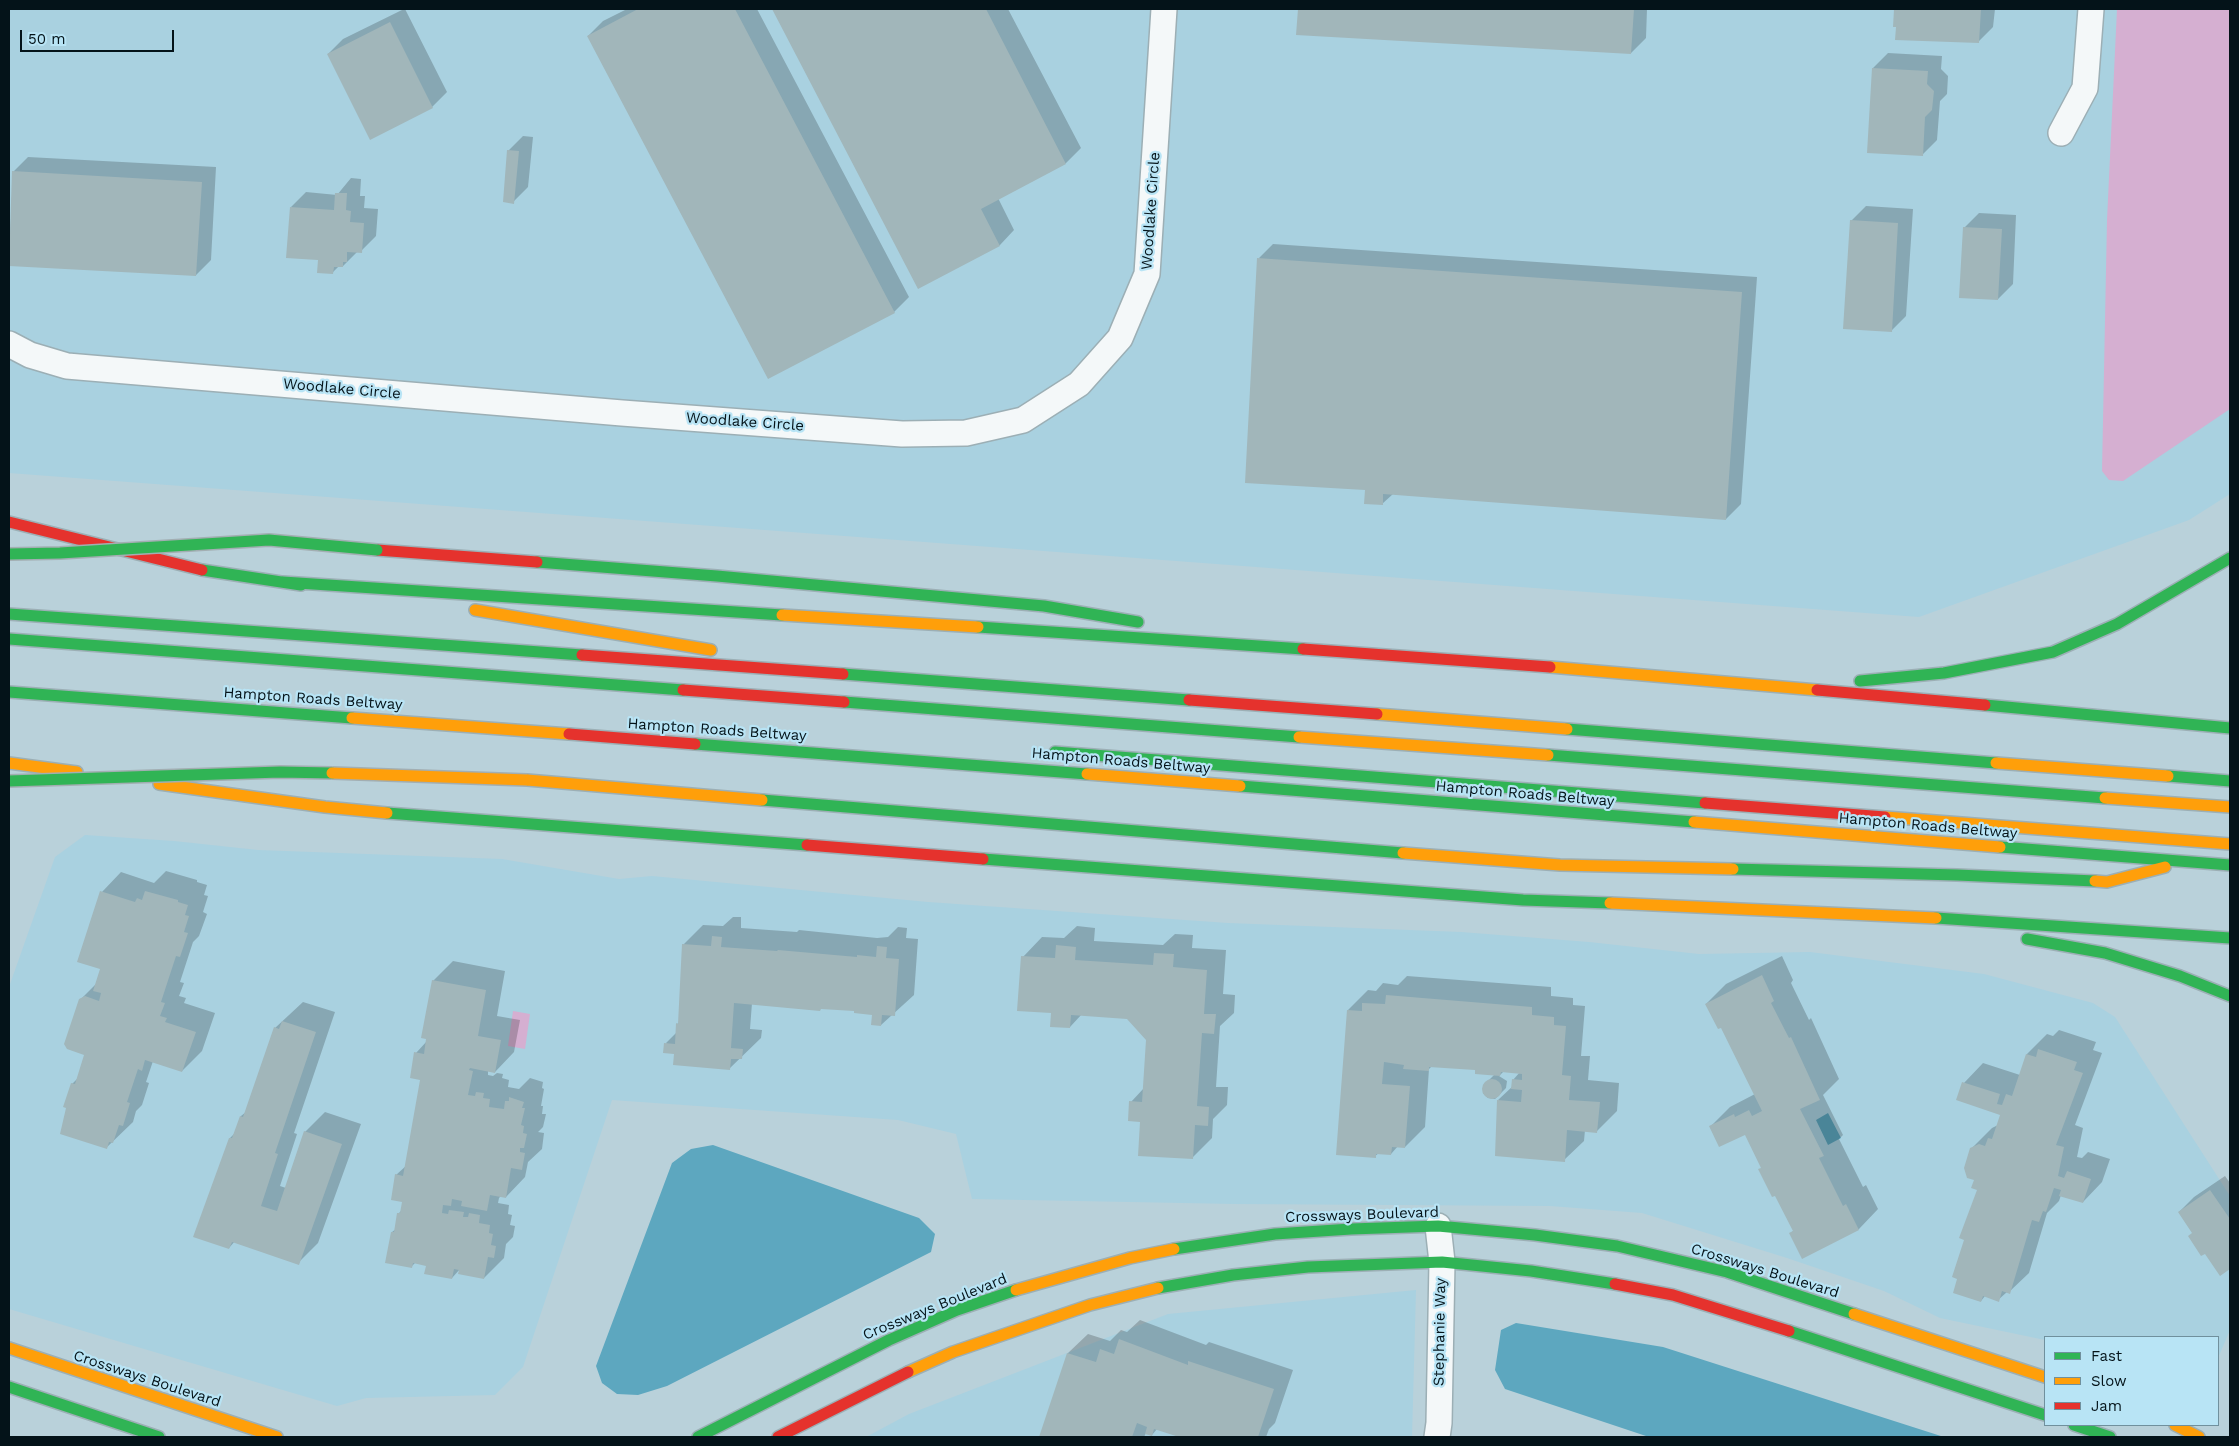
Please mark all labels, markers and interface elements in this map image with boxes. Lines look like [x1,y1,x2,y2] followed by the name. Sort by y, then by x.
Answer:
[22,20,176,52] scale bar
[28,30,65,48] text: 50 m
[1138,151,1164,271] street label: Woodlake Circle
[282,375,402,403] street label: Woodlake Circle
[685,409,805,435] street label: Woodlake Circle
[223,684,403,714] street label: Hampton Roads Beltway
[627,715,807,745] street label: Hampton Roads Beltway
[1031,744,1211,778] street label: Hampton Roads Beltway
[1435,777,1615,811] street label: Hampton Roads Beltway
[1838,809,2018,843] street label: Hampton Roads Beltway
[1285,1203,1439,1227] street label: Crossways Boulevard
[1689,1240,1841,1302] street label: Crossways Boulevard
[860,1270,1010,1344] street label: Crossways Boulevard
[1430,1278,1450,1386] street label: Stephanie Way
[2044,1336,2219,1426] legend
[71,1347,223,1411] street label: Crossways Boulevard
[2091,1347,2122,1365] text: Fast
[2091,1372,2127,1390] text: Slow
[2091,1397,2122,1415] text: Jam

